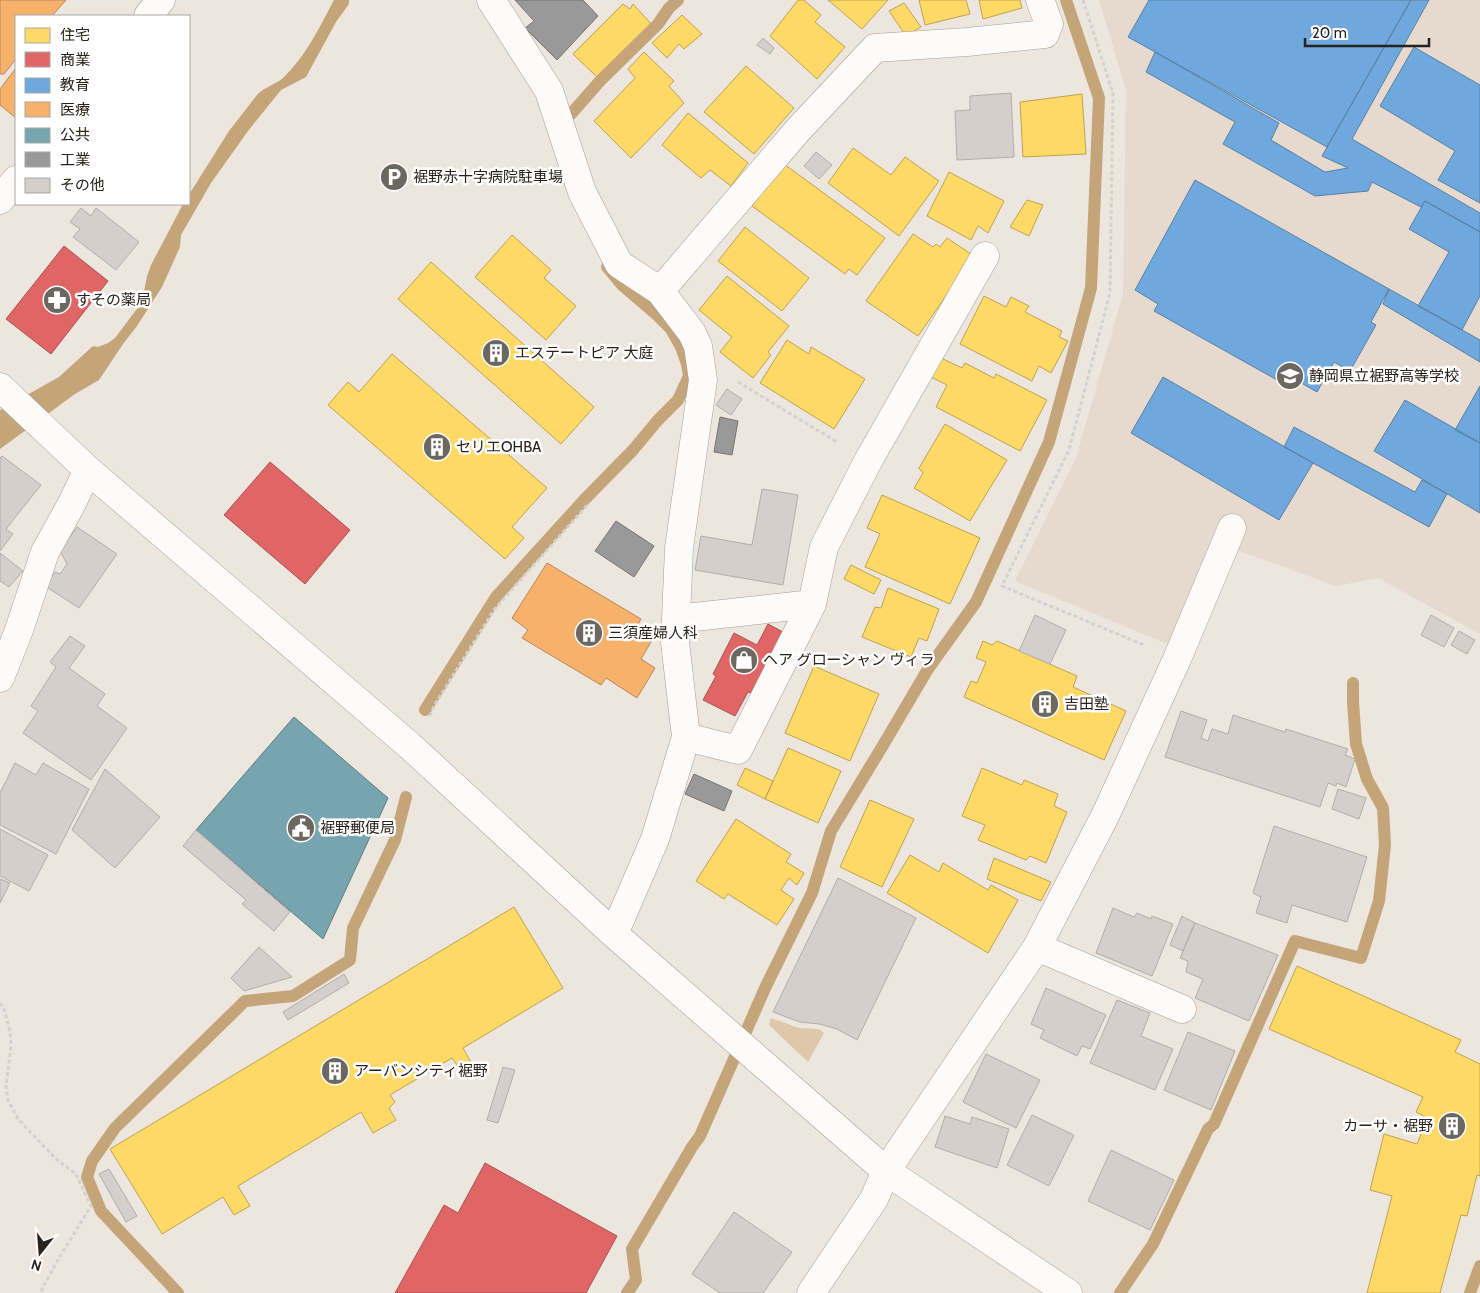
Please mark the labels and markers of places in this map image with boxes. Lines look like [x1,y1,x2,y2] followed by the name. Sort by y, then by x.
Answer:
[379,162,409,192] parking icon: 裾野赤十字病院駐車場
[413,168,563,186] place label: 裾野赤十字病院駐車場
[42,285,72,315] pharmacy icon: すその薬局
[76,291,151,309] place label: すその薬局
[481,338,511,368] building icon: エステートピア 大庭
[515,344,653,362] place label: エステートピア 大庭
[1275,361,1305,391] school or university icon: 静岡県立裾野高等学校
[1309,367,1459,385] place label: 静岡県立裾野高等学校
[422,432,452,462] building icon: セリエOHBA
[456,438,542,456] place label: セリエOHBA
[574,618,604,648] building icon: 三須産婦人科
[608,624,698,642] place label: 三須産婦人科
[729,645,759,675] shop icon: ヘア グローシャン ヴィラ
[763,651,934,669] place label: ヘア グローシャン ヴィラ
[1030,689,1060,719] building icon: 吉田塾
[1064,695,1109,713] place label: 吉田塾
[286,813,316,843] public building icon: 裾野郵便局
[320,819,395,837] place label: 裾野郵便局
[320,1056,350,1086] building icon: アーバンシティ裾野
[354,1062,488,1080] place label: アーバンシティ裾野
[1437,1111,1467,1141] building icon: カーサ・裾野
[1343,1117,1433,1135] place label: カーサ・裾野

